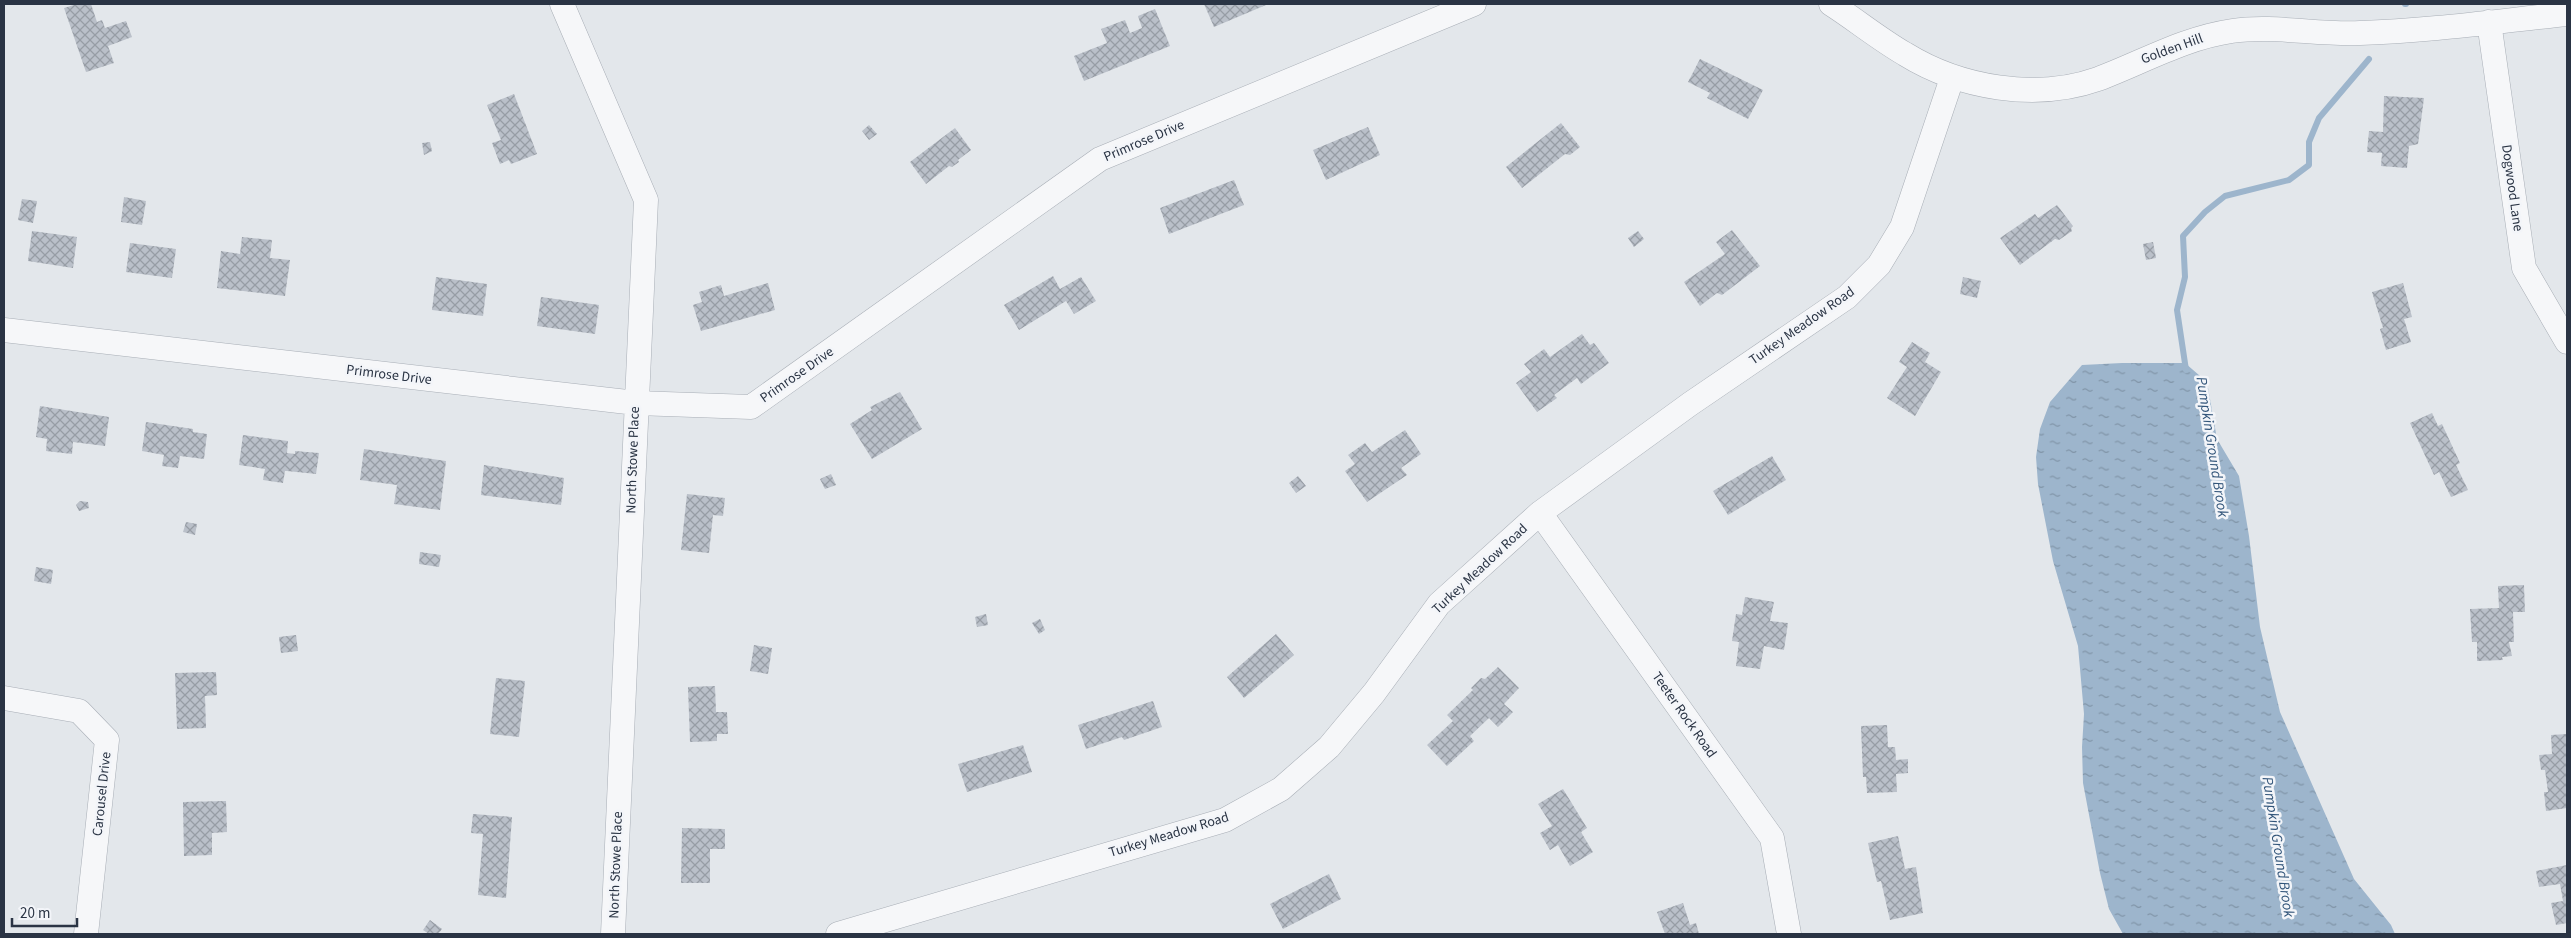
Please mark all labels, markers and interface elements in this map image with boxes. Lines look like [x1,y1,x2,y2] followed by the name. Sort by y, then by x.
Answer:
[2138,28,2206,69] street label: Golden Hill
[1100,115,1188,167] street label: Primrose Drive
[2496,143,2528,233] street label: Dogwood Lane
[1745,282,1859,370] street label: Turkey Meadow Road
[756,342,838,408] street label: Primrose Drive
[345,360,433,390] street label: Primrose Drive
[2191,375,2234,520] water label: Pumpkin Ground Brook
[621,406,645,514] street label: North Stowe Place
[1428,519,1532,619] street label: Turkey Meadow Road
[1647,668,1721,762] street label: Teeter Rock Road
[88,751,116,837] street label: Carousel Drive
[2257,775,2300,920] water label: Pumpkin Ground Brook
[1107,807,1231,863] street label: Turkey Meadow Road
[604,811,628,919] street label: North Stowe Place
[12,896,78,928] scale bar
[20,903,50,924] text: 20 m

